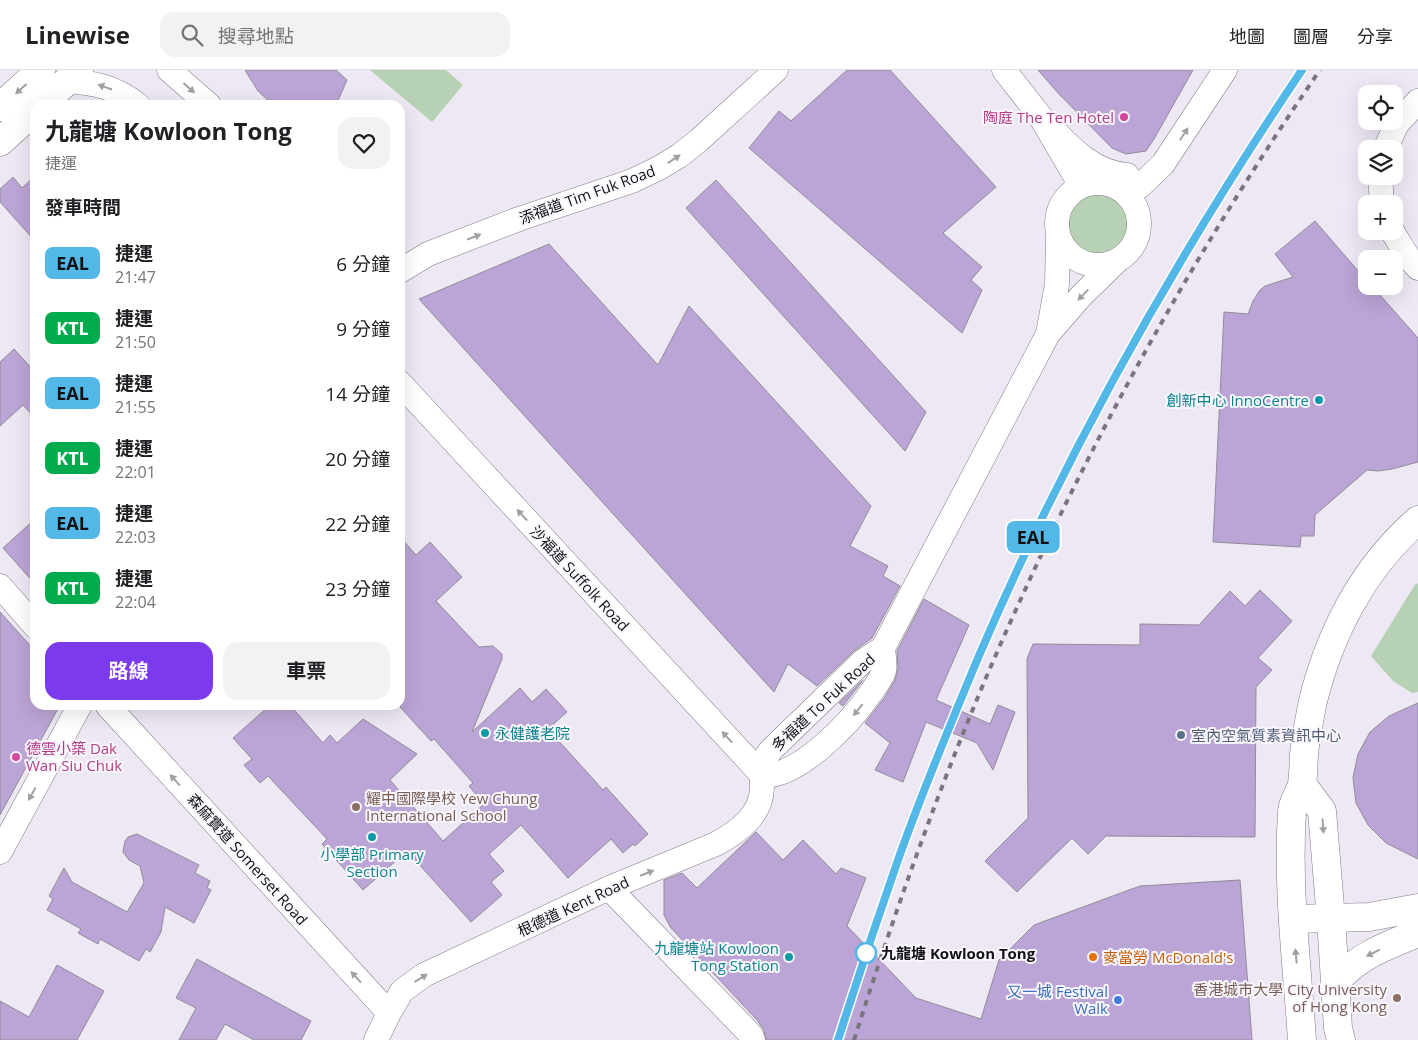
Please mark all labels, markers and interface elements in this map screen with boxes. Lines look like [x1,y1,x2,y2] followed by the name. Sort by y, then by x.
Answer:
[160,12,510,57] search box
[25,18,130,51] text: Linewise
[178,21,206,49] icon: search
[218,23,294,49] text: 搜尋地點
[1229,24,1265,48] text: 地圖
[1293,24,1329,48] text: 圖層
[1357,24,1393,48] text: 分享
[183,82,196,93] one-way arrow
[14,83,27,94] one-way arrow
[97,83,112,91] one-way arrow
[1358,85,1403,295] map controls
[1358,85,1403,130] button: locate
[983,107,1114,127] place label: 陶庭 The Ten Hotel
[1118,111,1130,123] marker: 陶庭 The Ten Hotel
[45,114,292,147] text: 九龍塘 Kowloon Tong
[338,117,390,169] button: heart
[1179,128,1188,141] one-way arrow
[1358,140,1403,185] button: layers
[45,152,77,174] text: 捷運
[667,154,680,164] one-way arrow
[516,160,658,228] street label: 添福道 Tim Fuk Road
[45,194,121,220] text: 發車時間
[1358,195,1403,240] button: +
[467,233,482,241] one-way arrow
[115,240,153,266] text: 捷運
[1358,250,1403,295] button: −
[56,251,89,275] text: EAL
[336,251,390,277] text: 6 分鐘
[115,266,156,288] text: 21:47
[1077,288,1089,300] one-way arrow
[115,305,153,331] text: 捷運
[56,316,89,340] text: KTL
[336,316,390,342] text: 9 分鐘
[115,331,156,353] text: 21:50
[115,370,153,396] text: 捷運
[56,381,89,405] text: EAL
[325,381,390,407] text: 14 分鐘
[1167,390,1309,410] place label: 創新中心 InnoCentre
[1313,394,1325,406] marker: 創新中心 InnoCentre
[115,396,156,418] text: 21:55
[115,435,153,461] text: 捷運
[56,446,89,470] text: KTL
[325,446,390,472] text: 20 分鐘
[115,461,156,483] text: 22:01
[115,500,153,526] text: 捷運
[516,509,528,521] one-way arrow
[56,511,89,535] text: EAL
[325,511,390,537] text: 22 分鐘
[526,521,634,635] street label: 沙福道 Suffolk Road
[1004,521,1062,553] line badge: EAL
[1017,525,1049,549] text: EAL
[115,526,156,548] text: 22:03
[115,565,153,591] text: 捷運
[56,576,89,600] text: KTL
[325,576,390,602] text: 23 分鐘
[115,591,156,613] text: 22:04
[45,642,213,700] button: 路線
[223,642,390,700] button: 車票
[767,649,879,755] street label: 多福道 To Fuk Road
[852,704,863,717] one-way arrow
[495,723,570,743] place label: 永健護老院
[1191,725,1341,745] place label: 室內空氣質素資訊中心
[479,727,491,739] marker: 永健護老院
[1175,729,1187,741] marker: 室內空氣質素資訊中心
[721,732,733,744] one-way arrow
[26,738,122,775] place label: 德雲小築 Dak Wan Siu Chuk
[10,751,22,763] marker: 德雲小築 Dak Wan Siu Chuk
[170,773,181,786] one-way arrow
[27,787,36,800] one-way arrow
[366,788,537,825] place label: 耀中國際學校 Yew Chung International School
[184,789,312,929] street label: 森麻實道 Somerset Road
[350,801,362,813] marker: 耀中國際學校 Yew Chung International School
[1319,819,1327,835] one-way arrow
[366,831,378,843] marker: 小學部 Primary Section
[320,844,424,881] place label: 小學部 Primary Section
[640,868,654,876] one-way arrow
[514,871,632,941] street label: 根德道 Kent Road
[654,938,779,975] place label: 九龍塘站 Kowloon Tong Station
[855,942,877,964] marker: 九龍塘 Kowloon Tong
[881,943,1036,963] place label: 九龍塘 Kowloon Tong
[1103,947,1233,967] place label: 麥當勞 McDonald's
[1292,948,1300,964] one-way arrow
[1366,948,1381,957] one-way arrow
[783,951,795,963] marker: 九龍塘站 Kowloon Tong Station
[1087,951,1099,963] marker: 麥當勞 McDonald's
[350,972,362,984] one-way arrow
[414,973,427,982] one-way arrow
[1193,979,1387,1016] place label: 香港城市大學 City University of Hong Kong
[1007,981,1108,1018] place label: 又一城 Festival Walk
[1391,992,1403,1004] marker: 香港城市大學 City University of Hong Kong
[1112,994,1124,1006] marker: 又一城 Festival Walk

